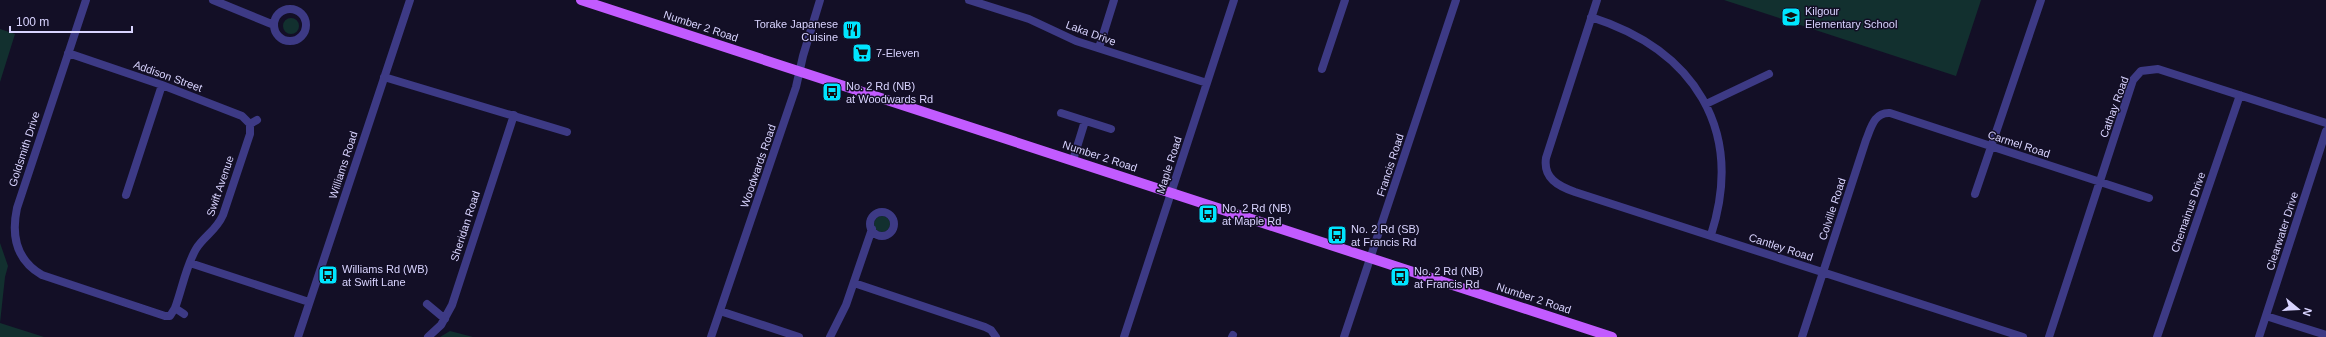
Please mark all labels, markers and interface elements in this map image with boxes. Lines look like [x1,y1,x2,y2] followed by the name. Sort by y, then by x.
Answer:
[1805,5,1897,30] place label: Kilgour Elementary School
[1780,6,1802,28] school or university icon: Kilgour Elementary School
[10,8,132,34] scale bar
[662,8,740,44] street label: Number 2 Road
[16,15,49,29] text: 100 m
[754,18,838,43] place label: Torake Japanese Cuisine
[1064,18,1118,48] street label: Laka Drive
[841,19,863,41] restaurant icon: Torake Japanese Cuisine
[851,42,873,64] supermarket icon: 7-Eleven
[876,47,919,59] place label: 7-Eleven
[132,58,204,94] street label: Addison Street
[2097,75,2131,139] street label: Cathay Road
[846,80,933,105] place label: No. 2 Rd (NB) at Woodwards Rd
[821,81,843,103] bus stop icon: No. 2 Rd (NB) at Woodwards Rd
[6,110,42,188] street label: Goldsmith Drive
[738,123,778,209] street label: Woodwards Road
[1986,128,2052,160] street label: Carmel Road
[326,130,360,200] street label: Williams Road
[1374,132,1406,198] street label: Francis Road
[1154,135,1184,195] street label: Maple Road
[1061,138,1139,174] street label: Number 2 Road
[204,154,236,218] street label: Swift Avenue
[2169,170,2207,254] street label: Chemainus Drive
[1816,176,1848,242] street label: Colville Road
[448,189,482,263] street label: Sheridan Road
[2264,190,2300,272] street label: Clearwater Drive
[1222,202,1291,227] place label: No. 2 Rd (NB) at Maple Rd
[1197,203,1219,225] bus stop icon: No. 2 Rd (NB) at Maple Rd
[1351,223,1419,248] place label: No. 2 Rd (SB) at Francis Rd
[1326,224,1348,246] bus stop icon: No. 2 Rd (SB) at Francis Rd
[1747,231,1815,263] street label: Cantley Road
[342,263,428,288] place label: Williams Rd (WB) at Swift Lane
[317,264,339,286] bus stop icon: Williams Rd (WB) at Swift Lane
[1414,265,1483,290] place label: No. 2 Rd (NB) at Francis Rd
[1389,266,1411,288] bus stop icon: No. 2 Rd (NB) at Francis Rd
[1495,280,1573,316] street label: Number 2 Road
[2278,289,2318,329] north arrow
[2301,306,2314,318] text: N

